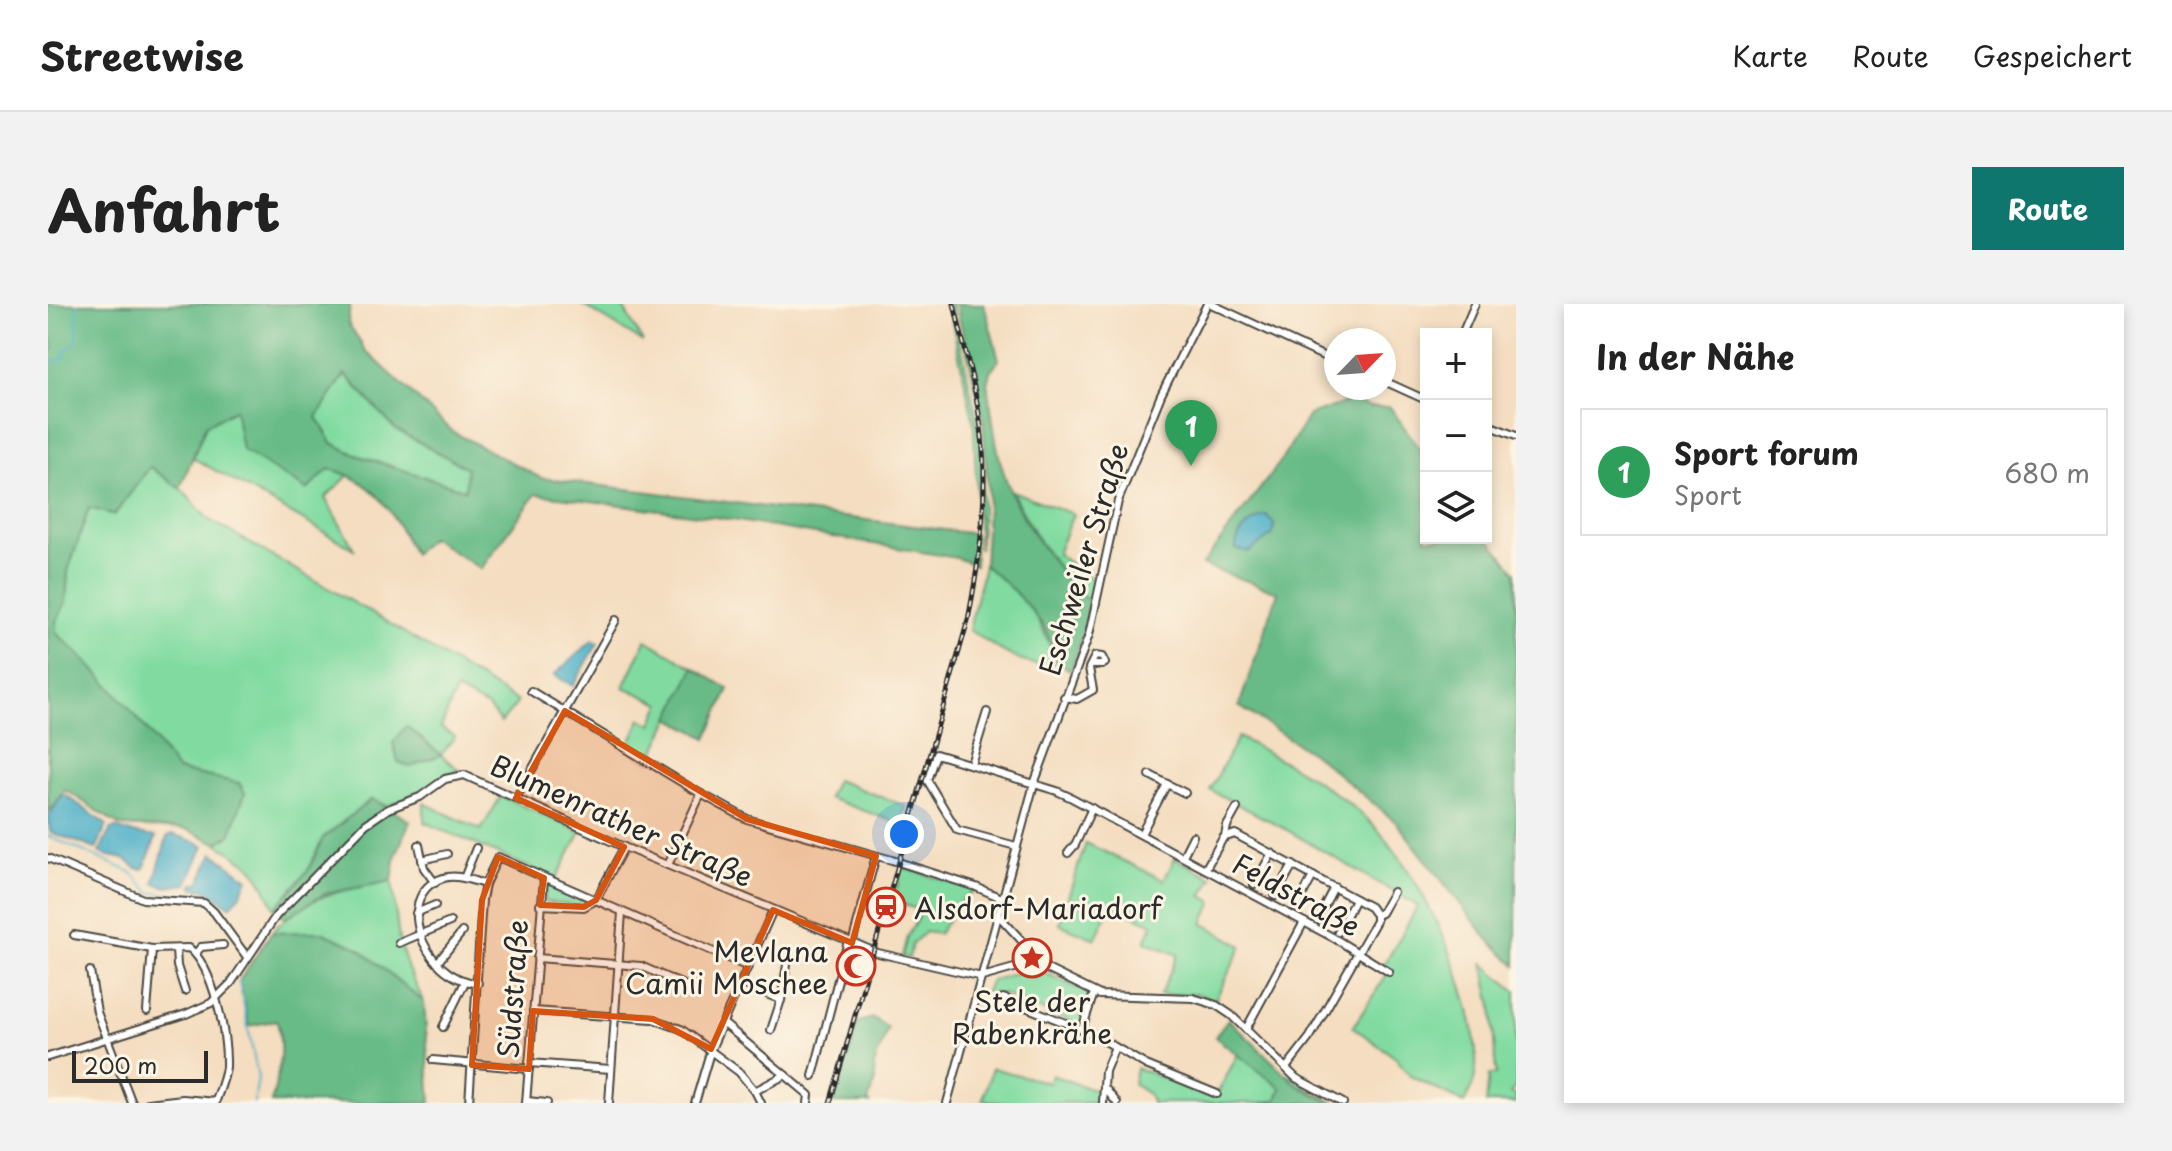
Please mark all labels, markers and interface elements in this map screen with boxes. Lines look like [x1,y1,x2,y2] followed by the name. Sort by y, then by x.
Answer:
[40,27,244,84] text: Streetwise
[1732,34,1808,77] text: Karte
[1852,34,1929,77] text: Route
[1973,34,2132,77] text: Gespeichert
[48,166,281,251] text: Anfahrt
[1972,167,2124,250] button: Route
[1324,328,1396,400] north arrow
[1420,328,1492,544] map controls
[1420,328,1492,400] button: +
[1596,330,1794,382] text: In der Nähe
[1165,400,1217,466] pin: 1
[1420,400,1492,472] button: −
[1674,430,1859,475] text: Sport forum
[1027,438,1139,680] street label: Eschweiler Straße
[1618,453,1630,492] text: 1
[2005,453,2090,492] text: 680 m
[1420,472,1492,544] button: layers
[1674,475,1742,514] text: Sport
[484,743,760,897] street label: Blumenrather Straße
[884,814,924,854] your location
[1225,841,1369,947] street label: Feldstraße
[865,886,907,928] station icon: Alsdorf-Mariadorf
[914,886,1164,929] place label: Alsdorf-Mariadorf
[486,918,538,1060] street label: Südstraße
[625,929,828,1004] place label: Mevlana Camii Moschee
[1011,937,1053,979] place icon: Stele der Rabenkrähe
[835,945,877,987] mosque icon: Mevlana Camii Moschee
[952,979,1112,1054] place label: Stele der Rabenkrähe
[72,1047,208,1083] scale bar
[84,1048,157,1081] text: 200 m

